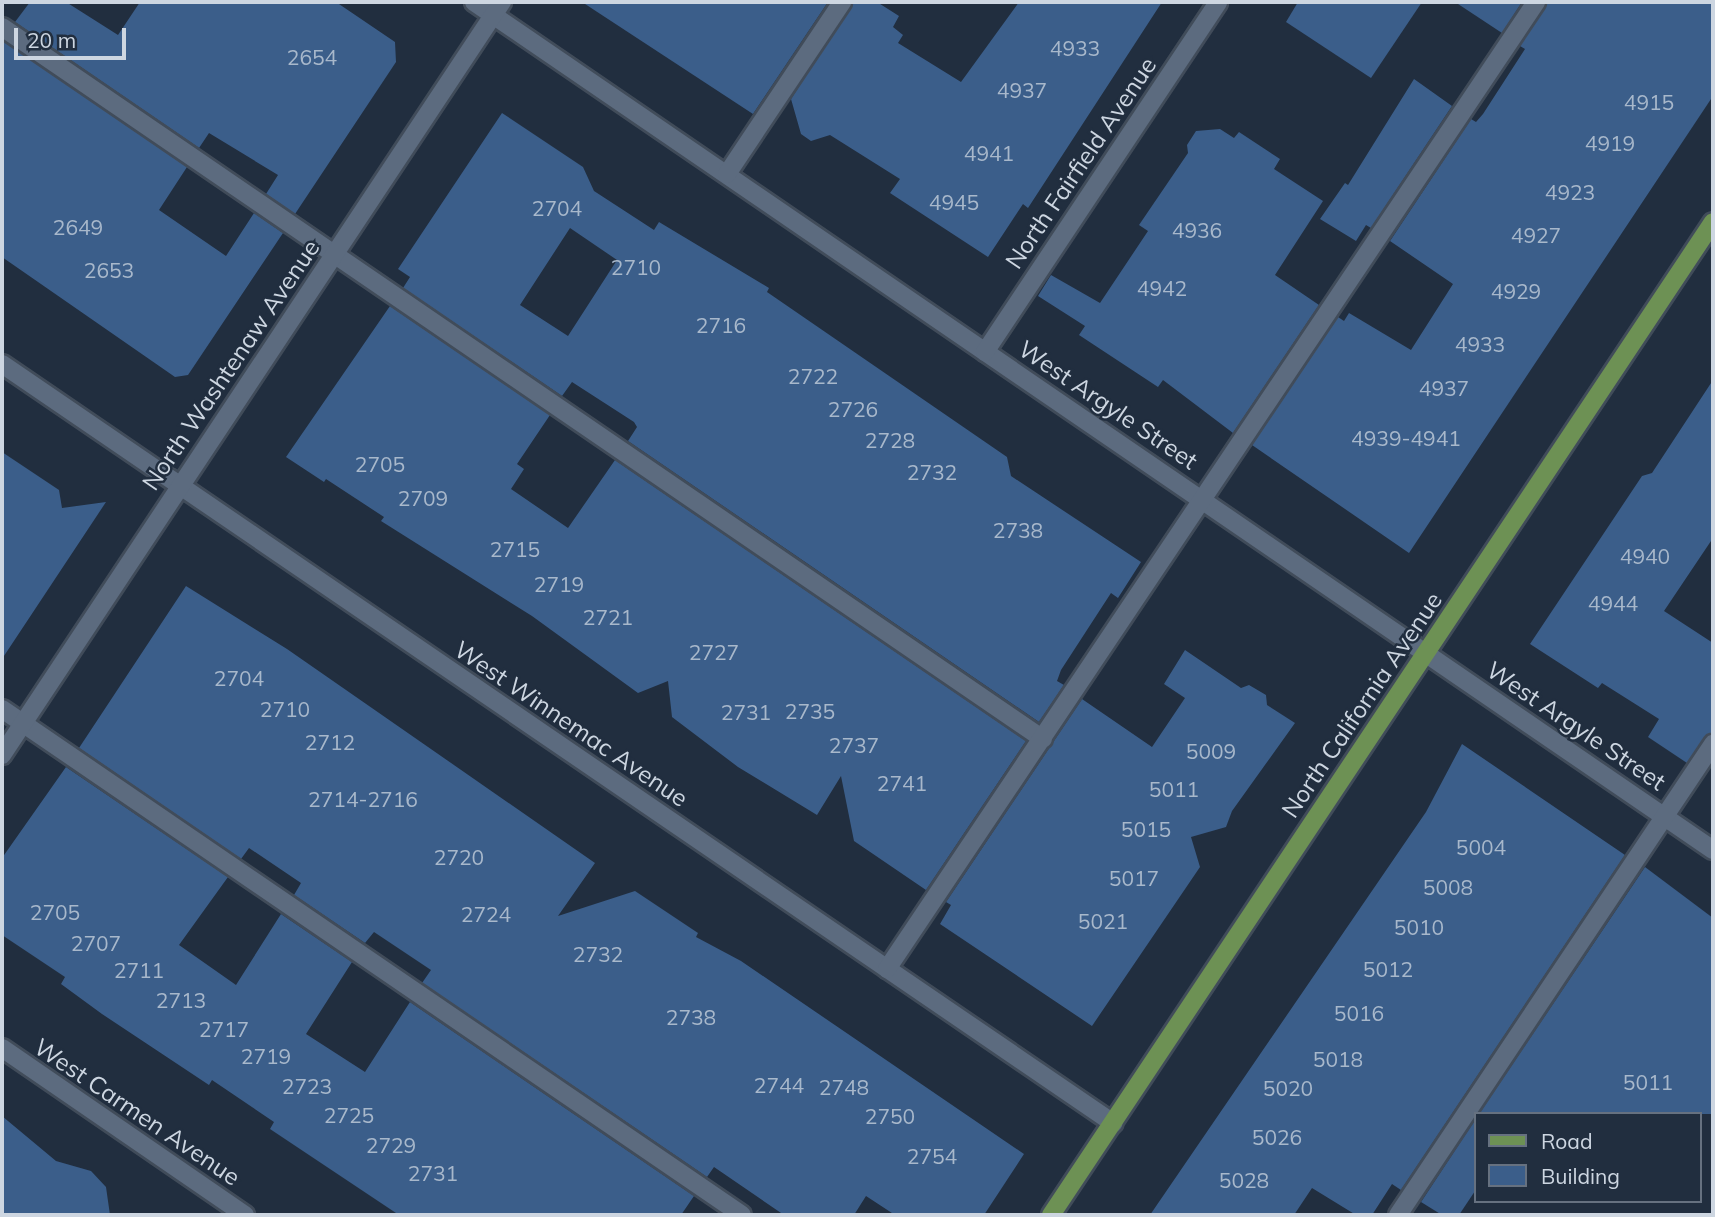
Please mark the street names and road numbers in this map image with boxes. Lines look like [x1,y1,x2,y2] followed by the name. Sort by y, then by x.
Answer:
[999,52,1163,274] street label: North Fairfield Avenue
[136,234,326,496] street label: North Washtenaw Avenue
[1013,334,1203,476] street label: West Argyle Street
[1276,587,1448,823] street label: North California Avenue
[449,635,693,813] street label: West Winnemac Avenue
[1481,655,1671,797] street label: West Argyle Street
[29,1032,245,1192] street label: West Carmen Avenue

